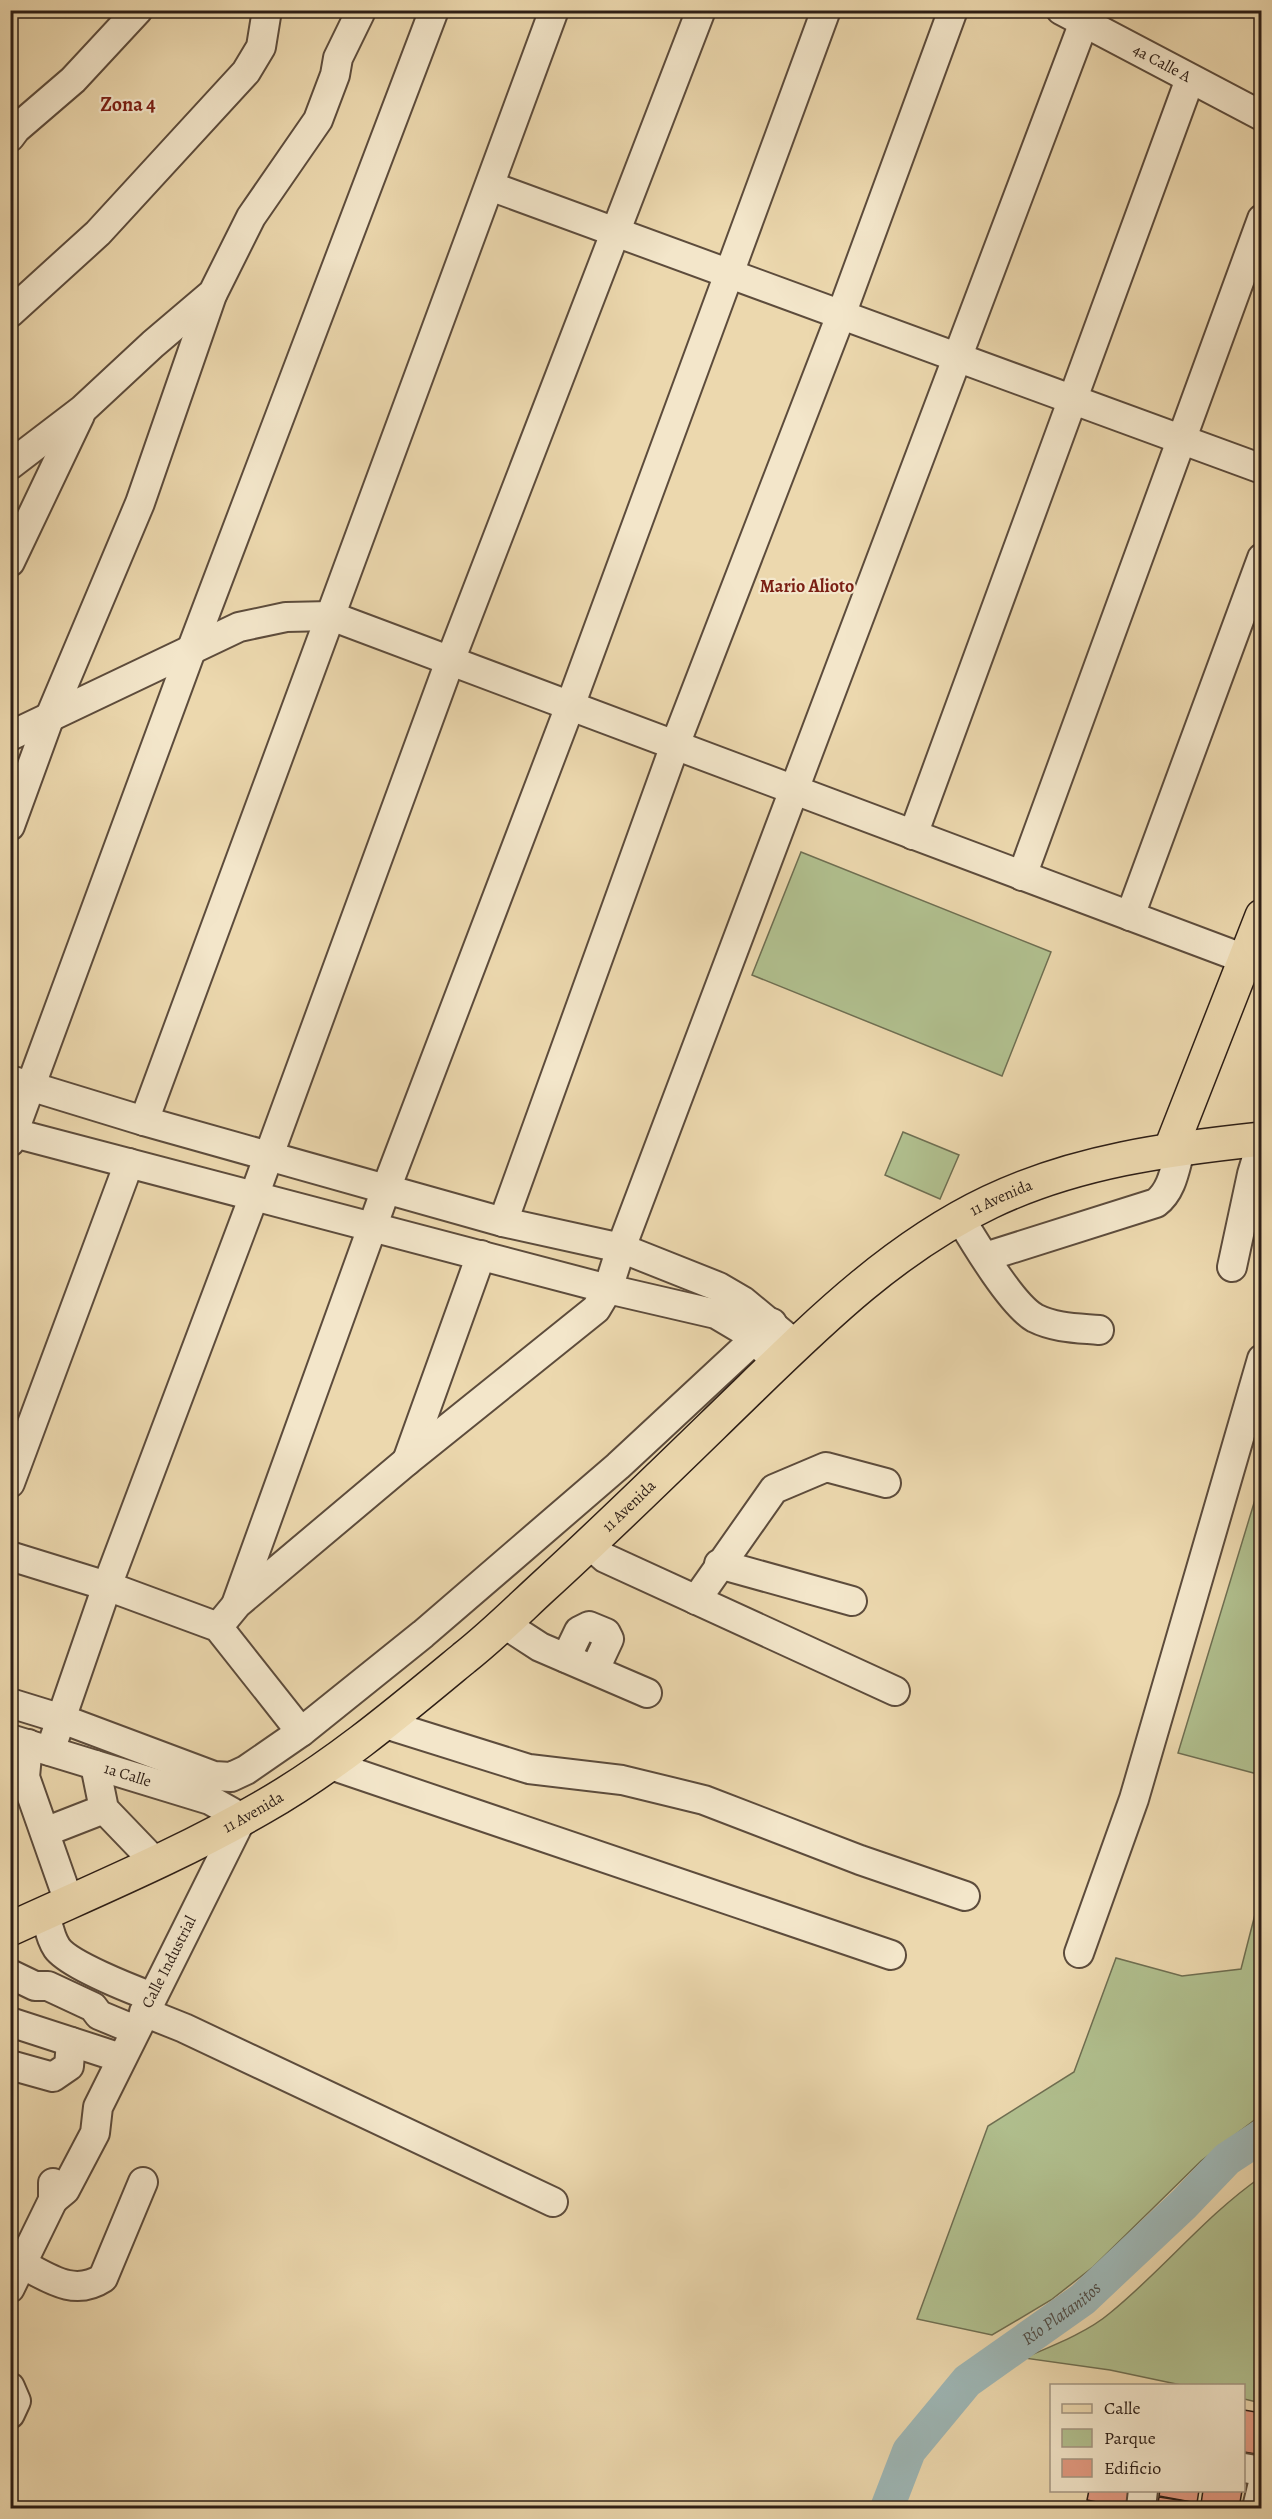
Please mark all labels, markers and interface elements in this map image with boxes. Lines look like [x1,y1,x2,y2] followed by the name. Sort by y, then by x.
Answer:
[1129,39,1195,88] street label: 4a Calle A
[100,91,156,118] district label: Zona 4
[760,574,854,598] district label: Mario Alioto
[966,1174,1036,1221] street label: 11 Avenida
[598,1475,661,1537] street label: 11 Avenida
[101,1757,154,1792] street label: 1a Calle
[219,1786,288,1838] street label: 11 Avenida
[136,1912,202,2012] street label: Calle Industrial
[1017,2276,1106,2351] water label: Río Platanitos
[1050,2384,1245,2492] legend
[1104,2396,1141,2420] text: Calle
[1104,2426,1156,2450] text: Parque
[1104,2456,1161,2480] text: Edificio

